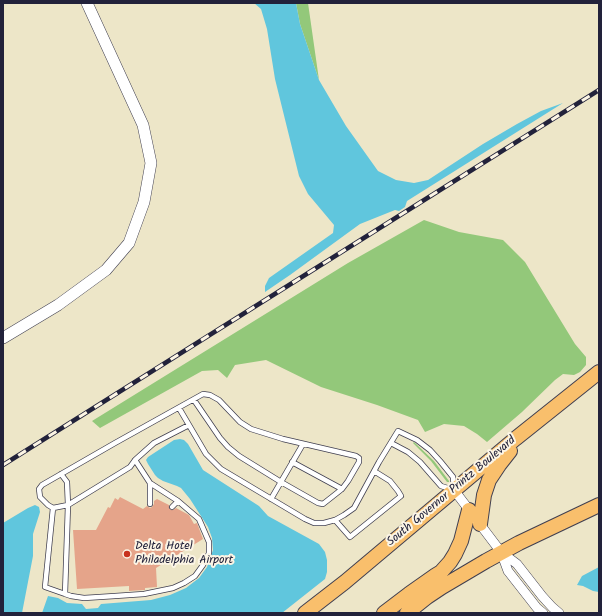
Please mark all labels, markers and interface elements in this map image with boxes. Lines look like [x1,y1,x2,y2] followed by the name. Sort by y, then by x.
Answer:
[385,434,519,550] street label: South Governor Printz Boulevard
[135,540,233,568] place label: Delta Hotel Philadelphia Airport
[122,549,132,559] marker: Delta Hotel Philadelphia Airport

